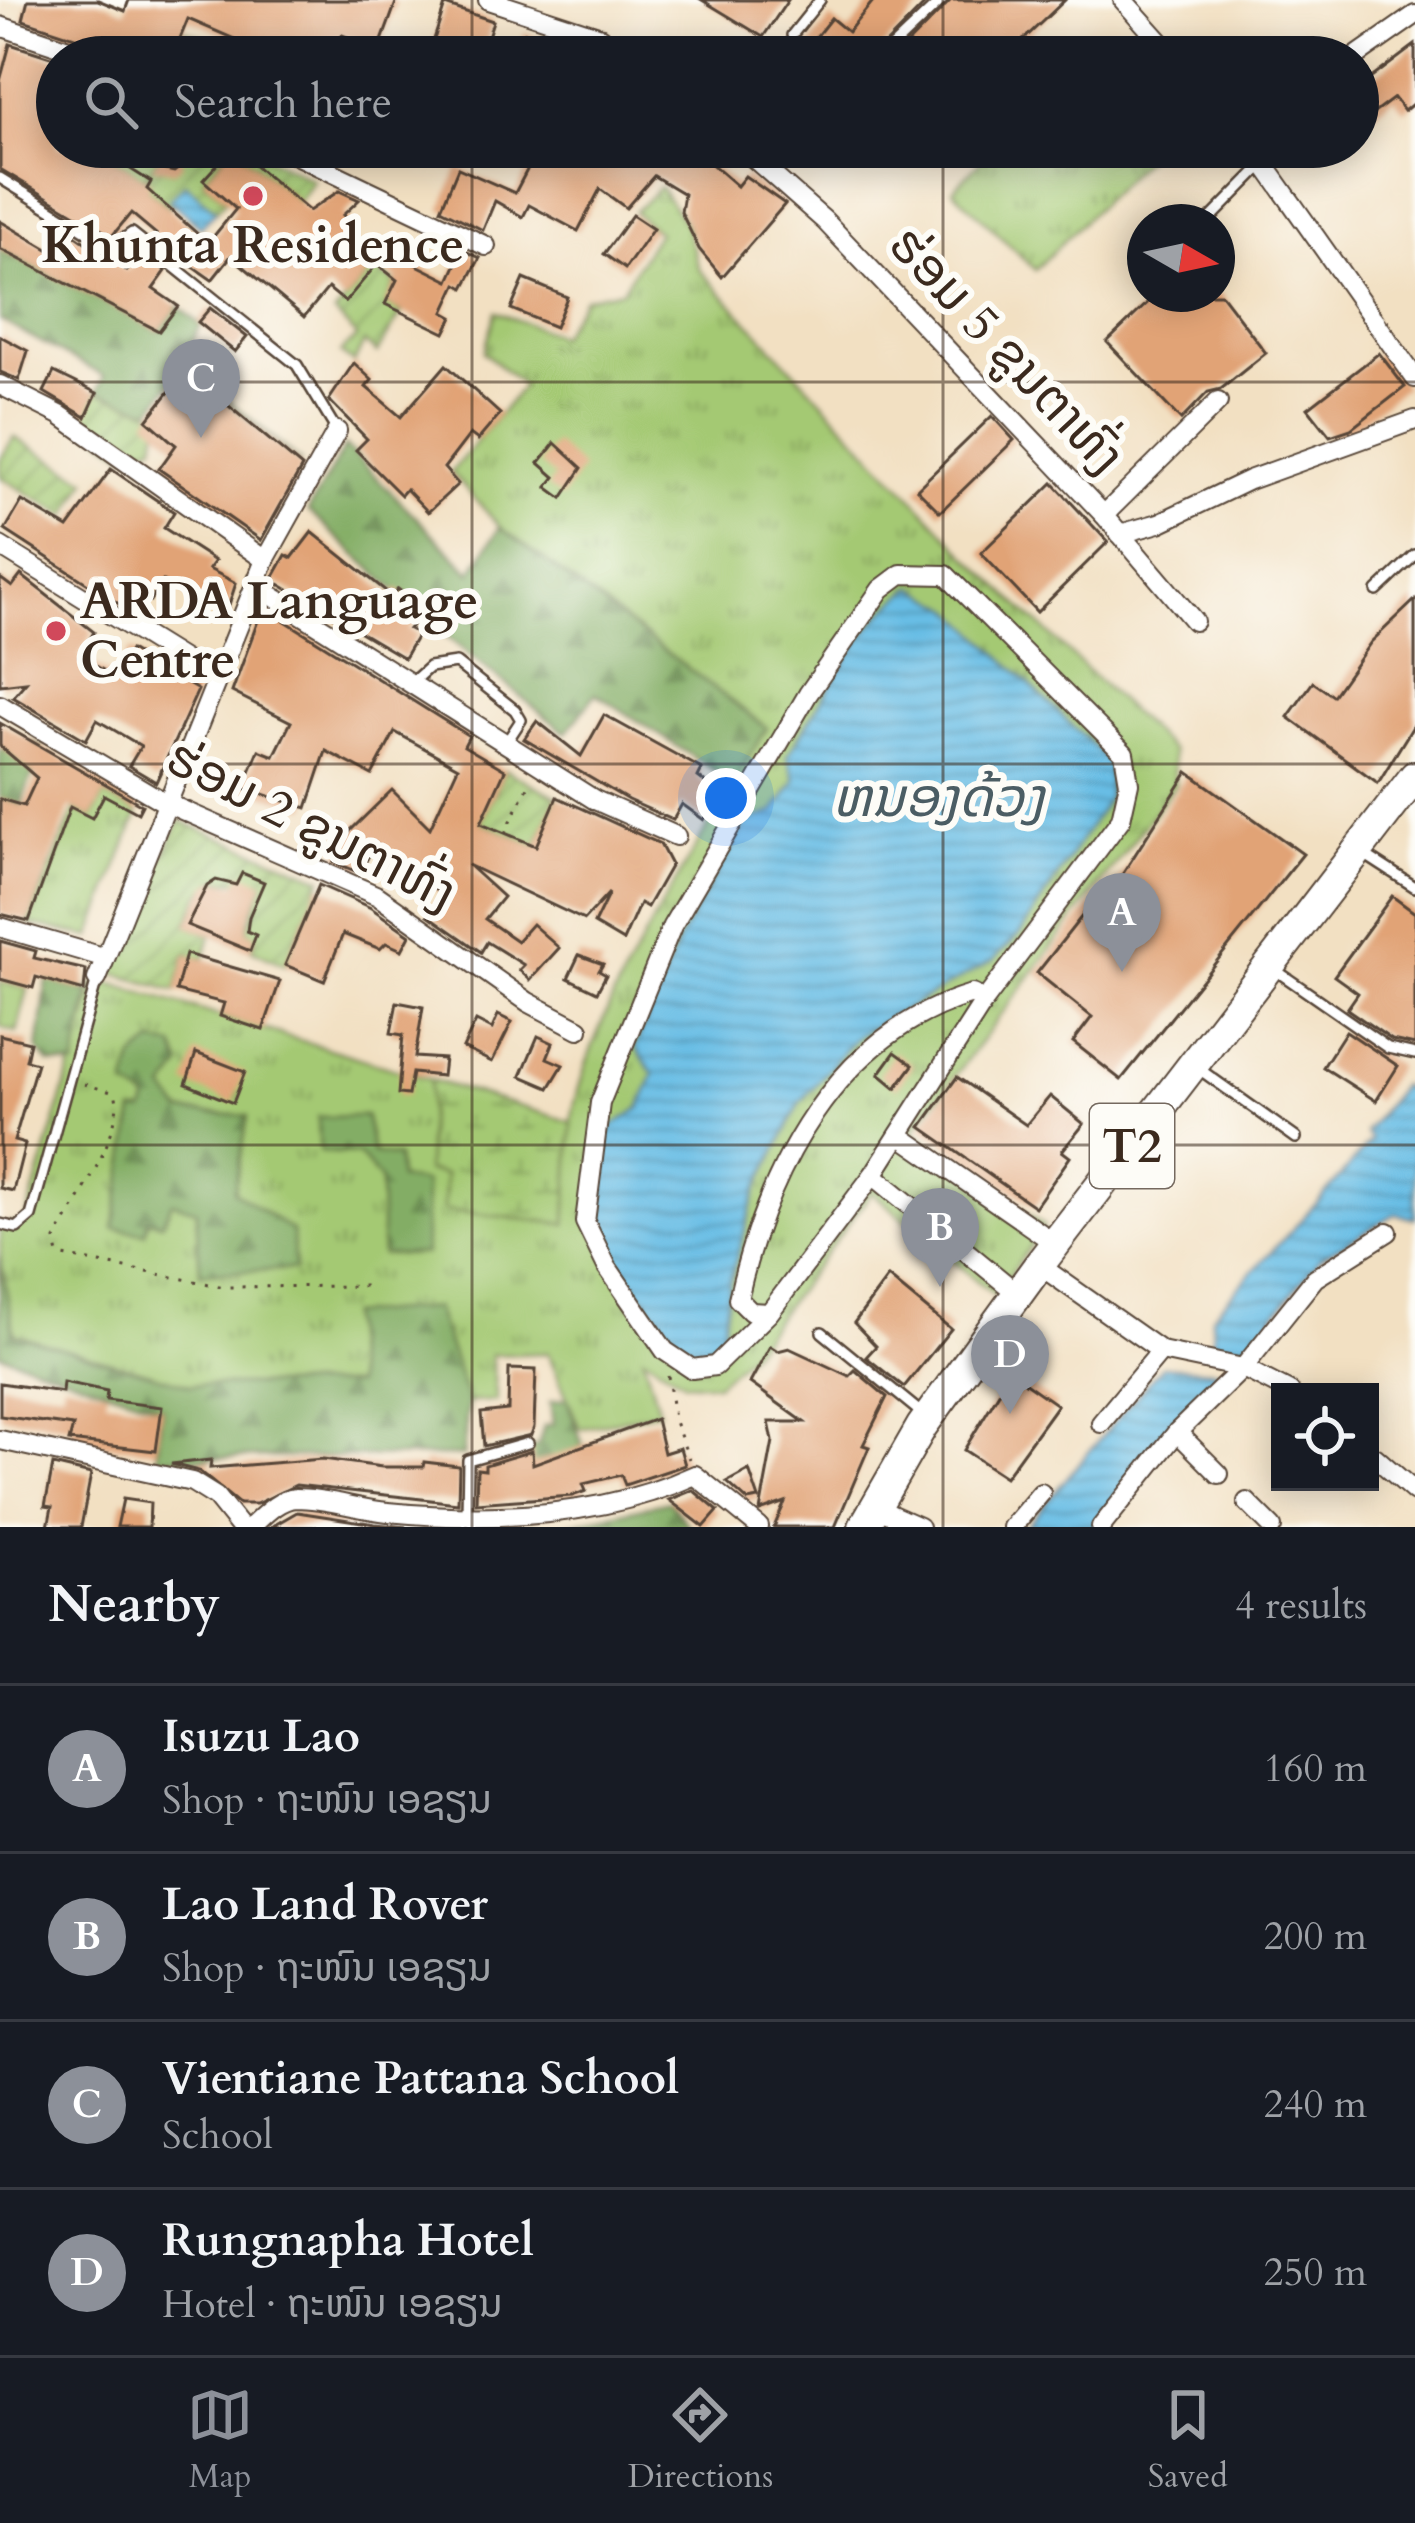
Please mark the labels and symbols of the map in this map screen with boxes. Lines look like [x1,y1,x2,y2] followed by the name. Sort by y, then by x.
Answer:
[240,183,266,209] marker: Khunta Residence
[1127,204,1235,312] north arrow
[873,210,1141,490] street label: ຮ່ອມ 5 ຂູນຕາທົ່ງ
[41,211,465,281] place label: Khunta Residence
[162,339,240,438] pin: C
[80,567,478,696] place label: ARDA Language Centre
[43,618,69,644] marker: ARDA Language Centre
[154,721,468,929] street label: ຮ່ອມ 2 ຂູນຕາທົ່ງ
[832,763,1047,836] water label: ຫນອງດ້ວງ
[696,768,756,828] your location
[1083,873,1161,972] pin: A
[1090,1104,1174,1188] road number: T2
[901,1188,979,1287] pin: B
[971,1315,1049,1414] pin: D

